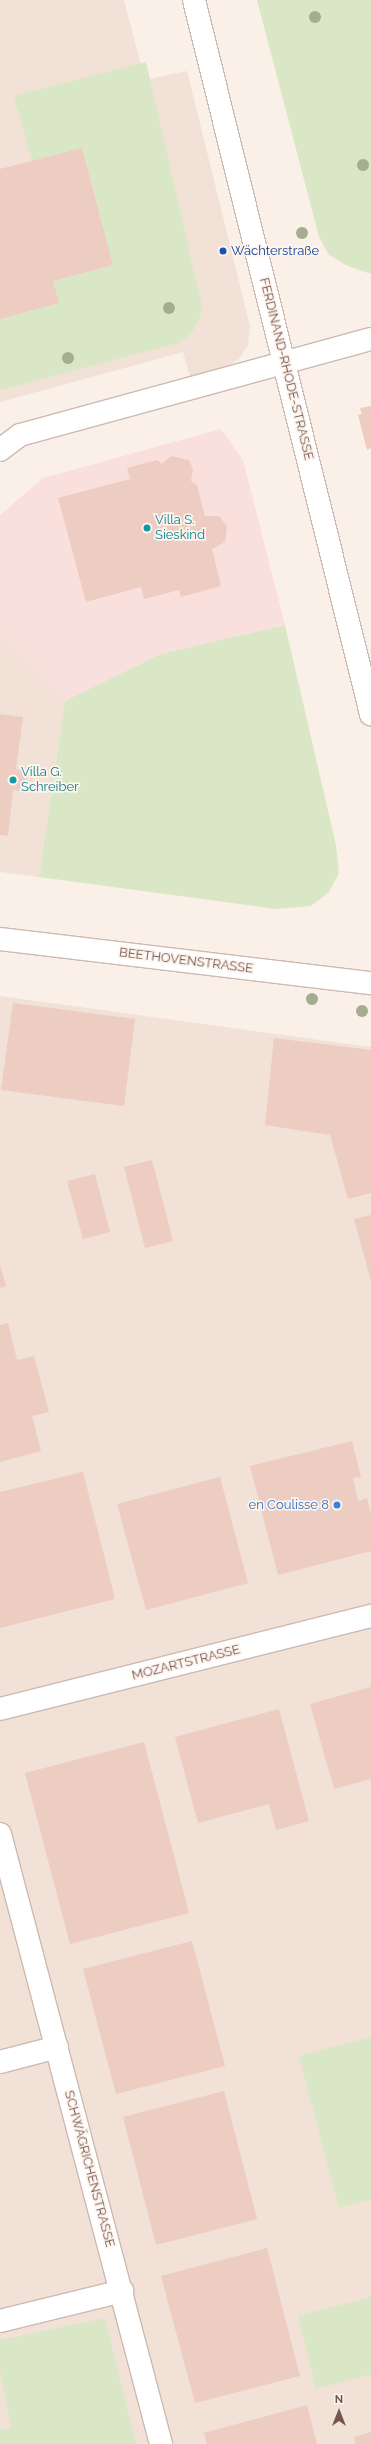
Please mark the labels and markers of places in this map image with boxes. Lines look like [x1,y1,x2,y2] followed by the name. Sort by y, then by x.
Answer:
[231,243,319,259] place label: Wächterstraße
[218,246,228,256] marker: Wächterstraße
[155,513,205,544] place label: Villa S. Sieskind
[142,523,152,533] marker: Villa S. Sieskind
[21,765,79,796] place label: Villa G. Schreiber
[8,775,18,785] marker: Villa G. Schreiber
[249,1497,329,1513] place label: en Coulisse 8
[332,1500,342,1510] marker: en Coulisse 8

